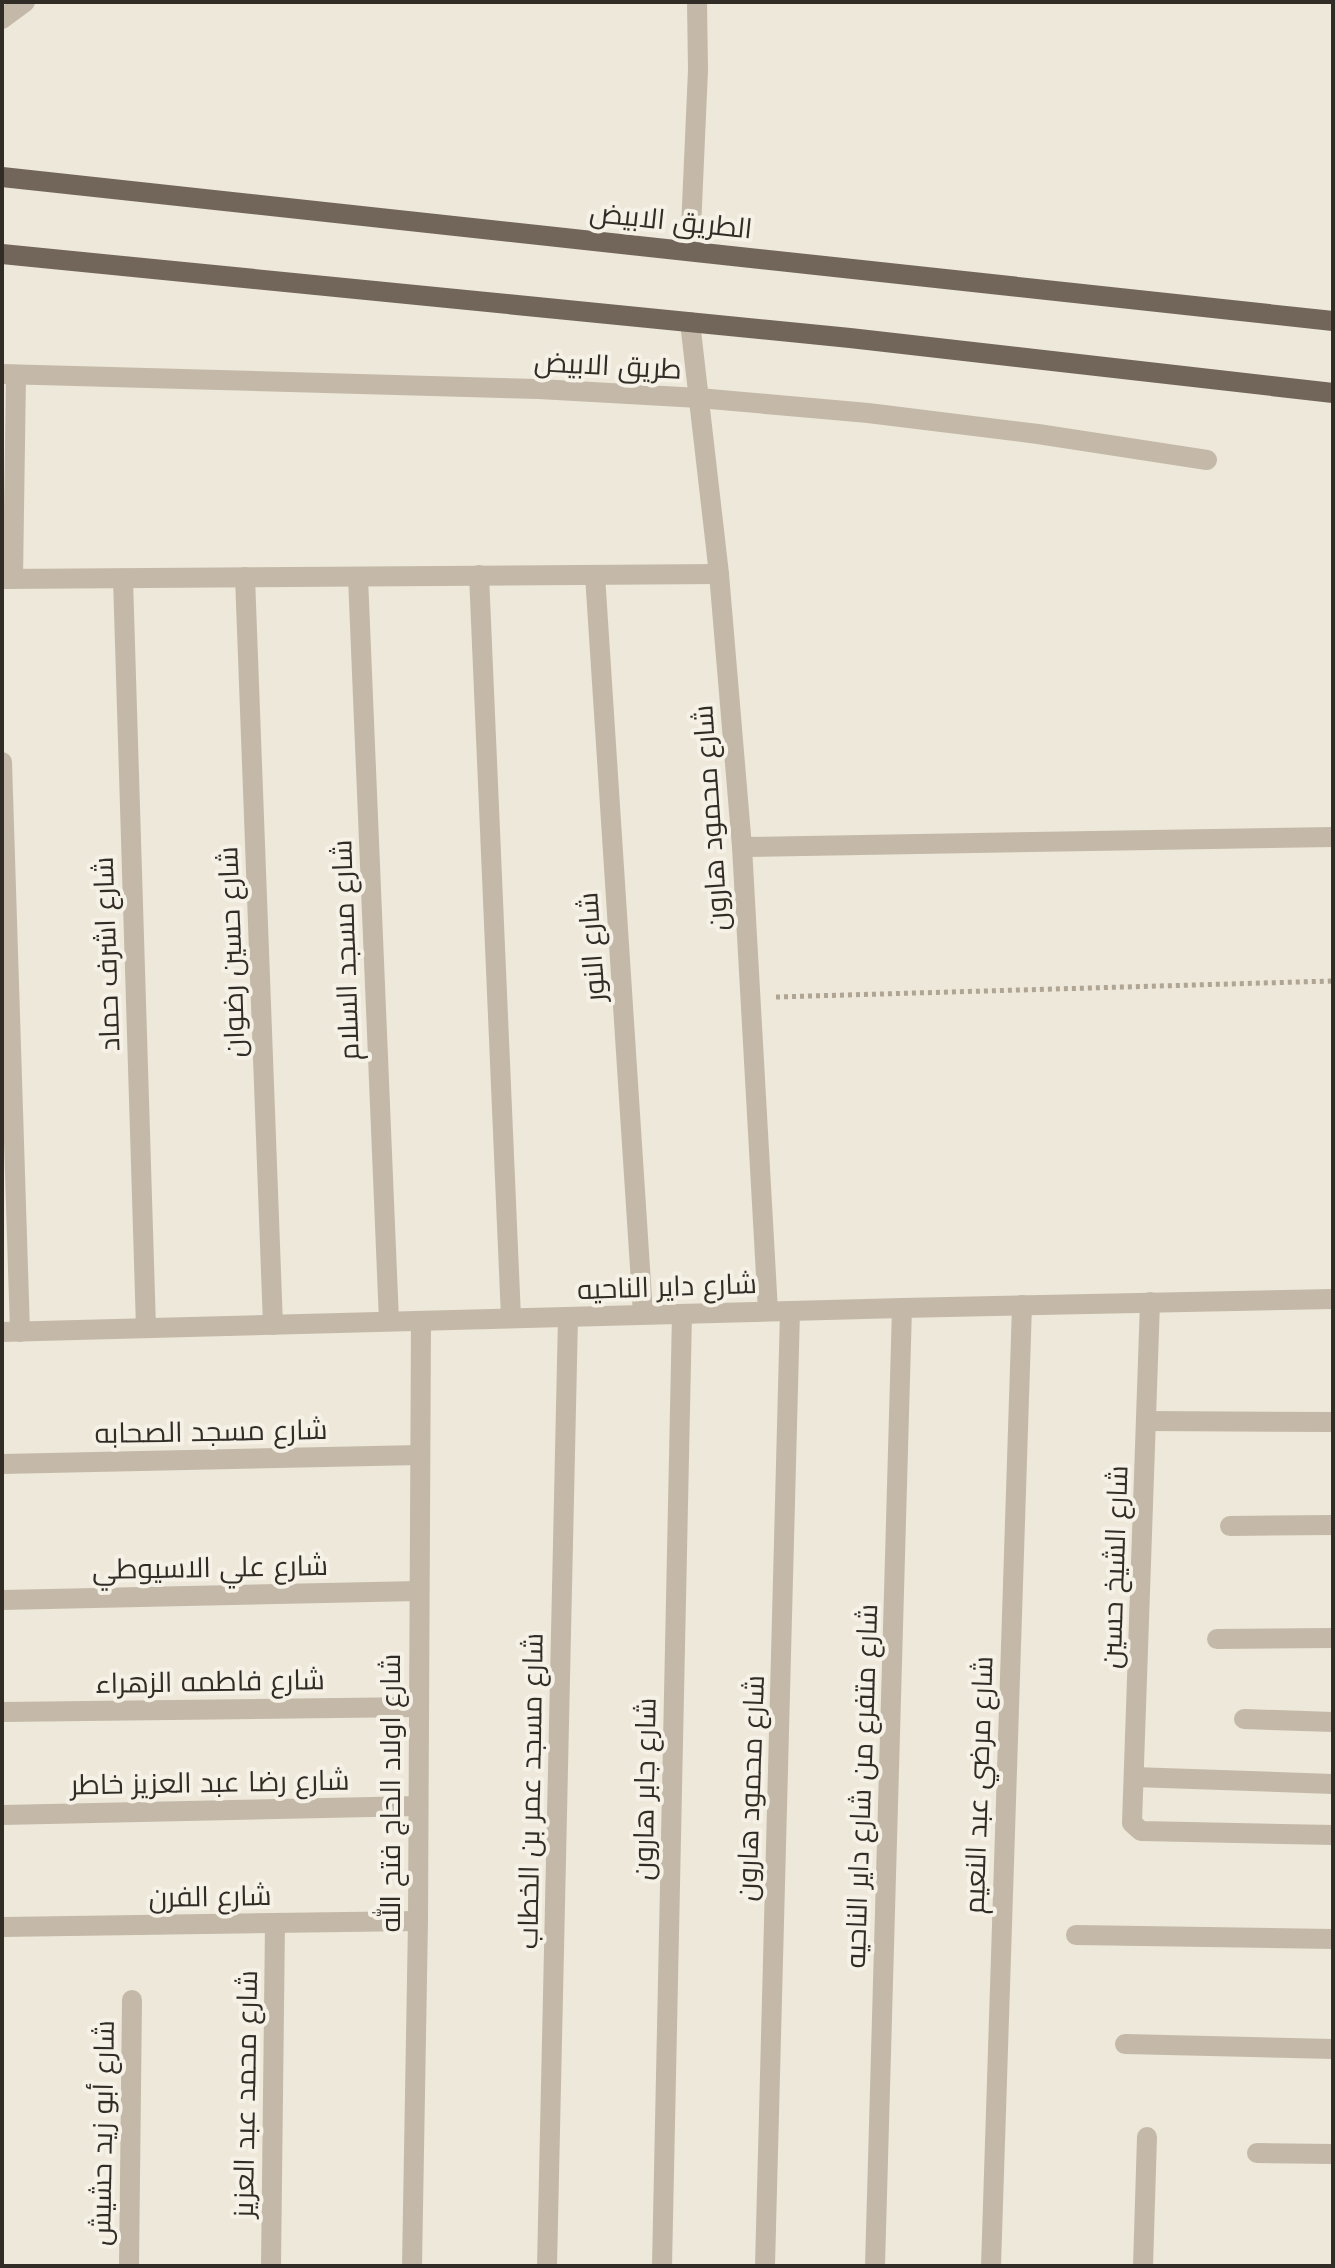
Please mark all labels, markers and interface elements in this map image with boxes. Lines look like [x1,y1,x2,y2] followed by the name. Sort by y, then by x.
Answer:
[588,192,754,249] street label: الطريق الابيض
[533,341,683,390] street label: طريق الابيض
[682,704,739,932] street label: شارع محمود هارون
[321,839,370,1061] street label: شارع مسجد السلام
[207,846,256,1058] street label: شارع حسين رضوان
[83,856,130,1052] street label: شارع اشرف حماد
[567,891,616,1005] street label: شارع النور
[577,1263,758,1310] street label: شارع داير الناحيه
[94,1409,328,1454] street label: شارع مسجد الصحابه
[1090,1465,1139,1669] street label: شارع الشيخ حسين
[92,1545,328,1591] street label: شارع علي الاسيوطي
[835,1603,888,1969] street label: شارع متفرع من شارع داير الناحيه
[507,1633,554,1949] street label: شارع مسجد عمر بن الخطاب
[370,1654,411,1932] street label: شارع اولاد الحاج فتح الله
[954,1655,1003,1915] street label: شارع مرضي عبد النعيم
[95,1659,325,1704] street label: شارع فاطمه الزهراء
[726,1674,775,1902] street label: شارع محمود هارون
[622,1697,667,1881] street label: شارع جابر هارون
[68,1760,350,1805] street label: شارع رضا عبد العزيز خاطر
[148,1875,272,1918] street label: شارع الفرن
[223,1970,268,2220] street label: شارع محمد عبد العزيز
[80,2020,125,2246] street label: شارع أبو زيد حشيش

